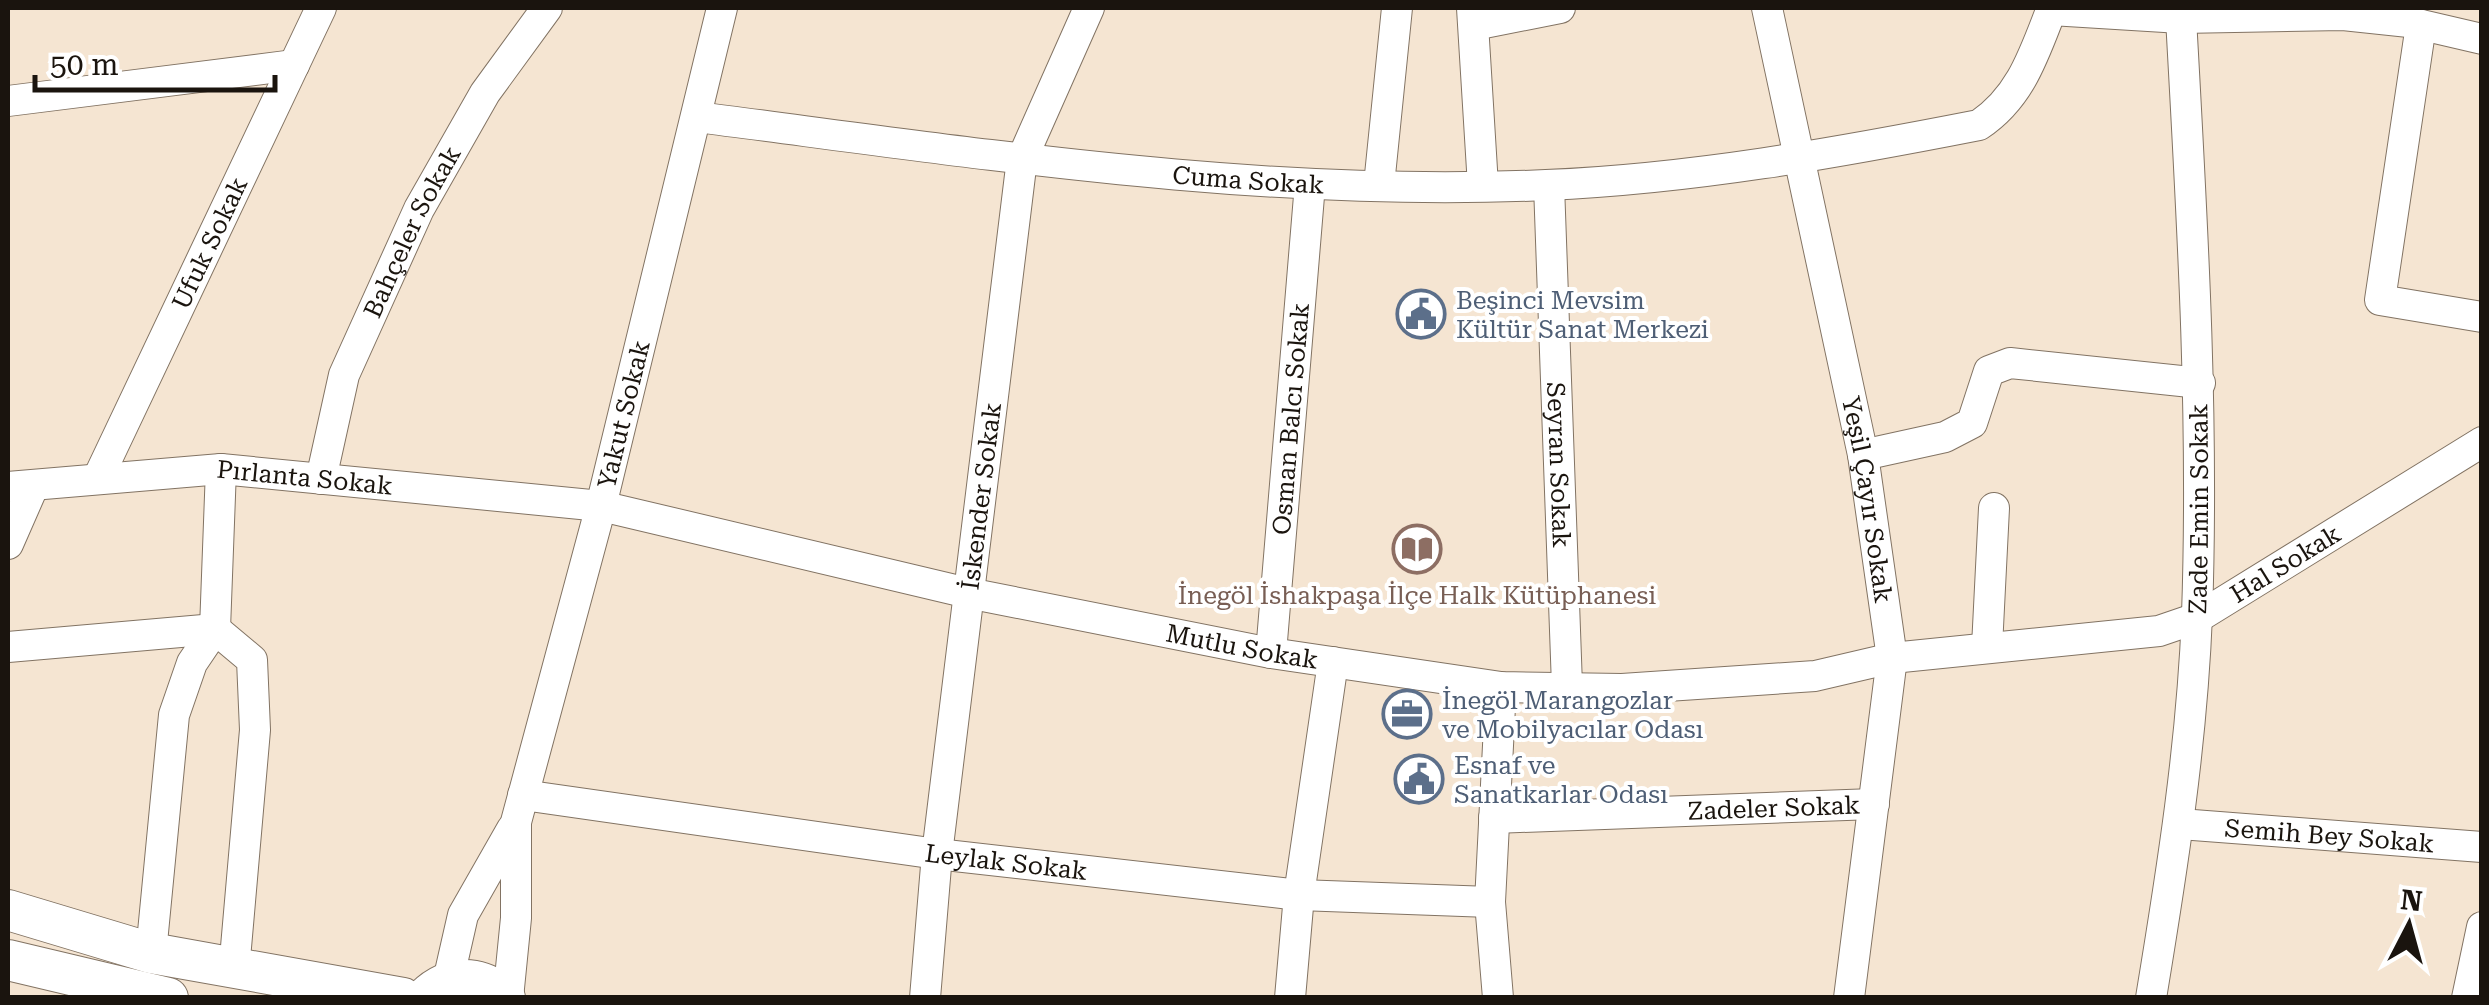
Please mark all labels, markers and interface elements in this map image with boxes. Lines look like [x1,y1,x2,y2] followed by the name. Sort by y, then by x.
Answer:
[35,30,275,92] scale bar
[50,47,119,82] text: 50 m
[358,141,467,322] street label: Bahçeler Sokak
[1171,160,1325,200] street label: Cuma Sokak
[166,172,254,314] street label: Ufuk Sokak
[1456,286,1709,344] place label: Beşinci Mevsim Kültür Sanat Merkezi
[1395,288,1447,340] public building icon: Beşinci Mevsim Kültür Sanat Merkezi
[1267,302,1315,536] street label: Osman Balcı Sokak
[592,337,656,491] street label: Yakut Sokak
[1541,381,1576,548] street label: Seyran Sokak
[1836,394,1898,605] street label: Yeşil Çayır Sokak
[955,401,1007,591] street label: İskender Sokak
[2183,404,2214,615] street label: Zade Emin Sokak
[215,455,394,501] street label: Pırlanta Sokak
[2225,519,2346,609] street label: Hal Sokak
[1391,523,1443,575] library icon: İnegöl İshakpaşa İlçe Halk Kütüphanesi
[1178,581,1656,610] place label: İnegöl İshakpaşa İlçe Halk Kütüphanesi
[1163,619,1320,675] street label: Mutlu Sokak
[1442,686,1704,744] place label: İnegöl Marangozlar ve Mobilyacılar Odası
[1381,688,1433,740] office icon: İnegöl Marangozlar ve Mobilyacılar Odası
[1454,751,1668,809] place label: Esnaf ve Sanatkarlar Odası
[1393,753,1445,805] public building icon: Esnaf ve Sanatkarlar Odası
[1687,791,1861,826] street label: Zadeler Sokak
[2224,813,2436,858] street label: Semih Bey Sokak
[923,838,1089,886] street label: Leylak Sokak
[2359,875,2459,975] north arrow
[2399,883,2424,918] text: N

